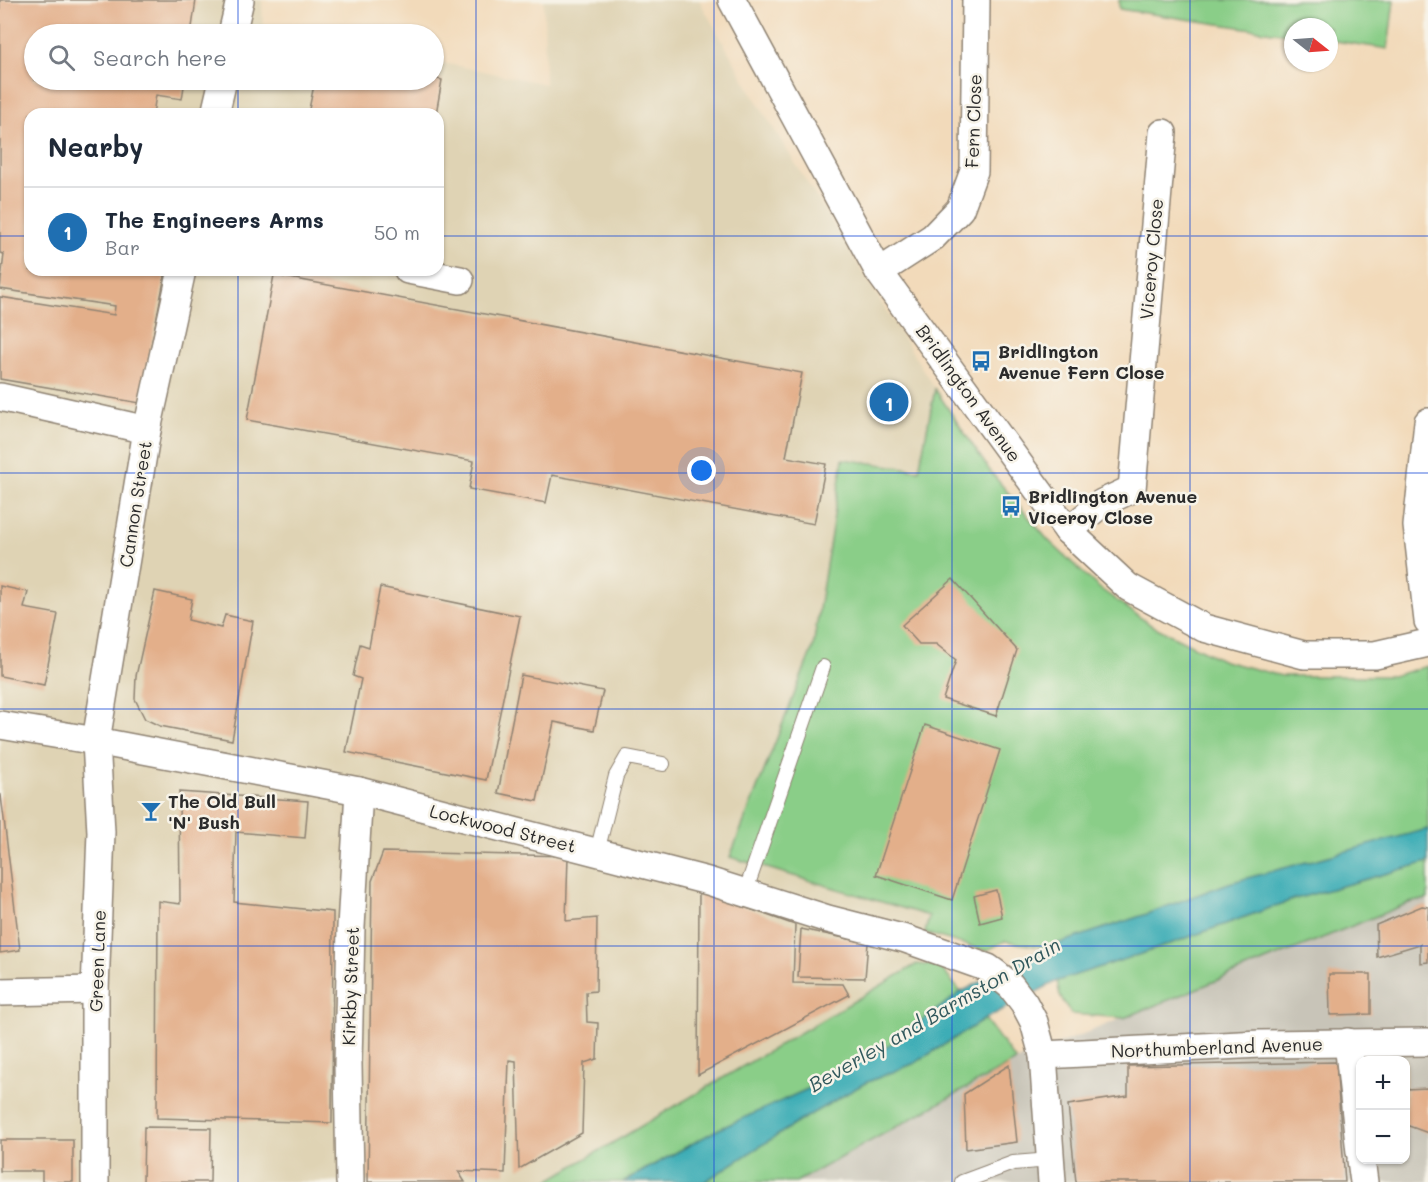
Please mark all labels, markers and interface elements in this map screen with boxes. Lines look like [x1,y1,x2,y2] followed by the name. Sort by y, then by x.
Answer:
[1284,18,1338,72] north arrow
[24,24,444,90] search box
[45,41,78,74] icon: search
[93,43,227,72] text: Search here
[959,74,987,168] street label: Fern Close
[48,130,143,164] text: Nearby
[1134,197,1168,321] street label: Viceroy Close
[105,205,324,234] text: The Engineers Arms
[63,219,72,245] text: 1
[374,219,420,245] text: 50 m
[105,234,140,260] text: Bar
[911,320,1027,466] street label: Bridlington Avenue
[998,339,1165,384] place label: Bridlington Avenue Fern Close
[969,349,993,373] bus stop icon: Bridlington Avenue Fern Close
[870,380,908,424] pin: 1
[113,439,157,569] street label: Cannon Street
[687,456,716,485] your location
[1028,484,1198,529] place label: Bridlington Avenue Viceroy Close
[999,494,1023,518] bus stop icon: Bridlington Avenue Viceroy Close
[168,789,276,834] place label: The Old Bull 'N' Bush
[427,798,579,858] street label: Lockwood Street
[139,799,163,823] bar icon: The Old Bull 'N' Bush
[83,910,111,1012] street label: Green Lane
[336,926,364,1046] street label: Kirkby Street
[803,931,1065,1097] water label: Beverley and Barmston Drain
[1111,1031,1323,1063] street label: Northumberland Avenue
[1356,1056,1410,1164] map controls
[1356,1056,1410,1110] button: +
[1356,1110,1410,1164] button: −

